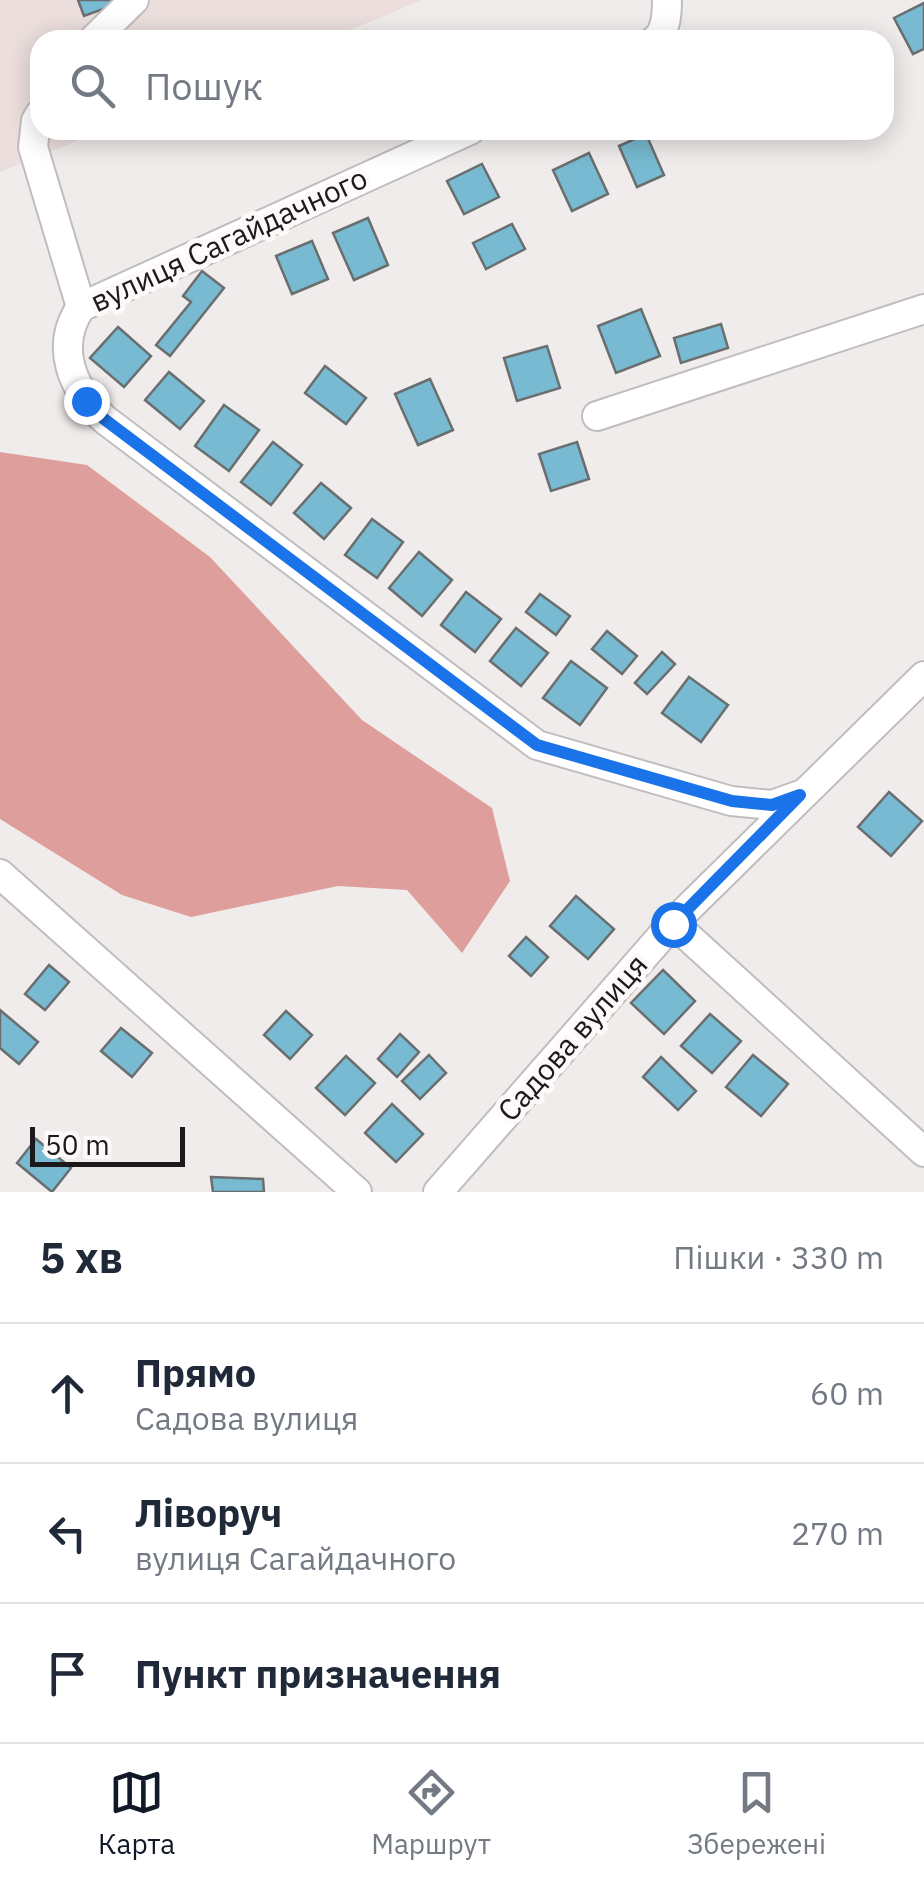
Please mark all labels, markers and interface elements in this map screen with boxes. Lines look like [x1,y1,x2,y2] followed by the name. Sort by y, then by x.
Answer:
[30,30,894,140] search box
[65,58,120,113] icon: search
[145,61,263,110] text: Пошук
[84,157,373,320] street label: вулиця Сагайдачного
[64,379,110,425] route end
[651,902,697,948] route start
[488,945,655,1129] street label: Садова вулиця
[30,1122,185,1166] scale bar
[45,1126,110,1163] text: 50 m
[40,1230,123,1285] text: 5 хв
[673,1236,884,1278] text: Пішки · 330 m
[135,1348,256,1397] text: Прямо
[40,1366,95,1421] icon: ahead
[810,1372,884,1414] text: 60 m
[135,1397,358,1439] text: Садова вулиця
[135,1488,282,1537] text: Ліворуч
[40,1506,95,1561] icon: left
[791,1512,884,1554] text: 270 m
[135,1537,456,1579] text: вулиця Сагайдачного
[40,1646,95,1701] icon: arrive
[135,1649,501,1698] text: Пункт призначення
[98,1765,175,1862] tab: Карта
[371,1765,491,1862] tab: Маршрут
[687,1765,826,1862] tab: Збережені

